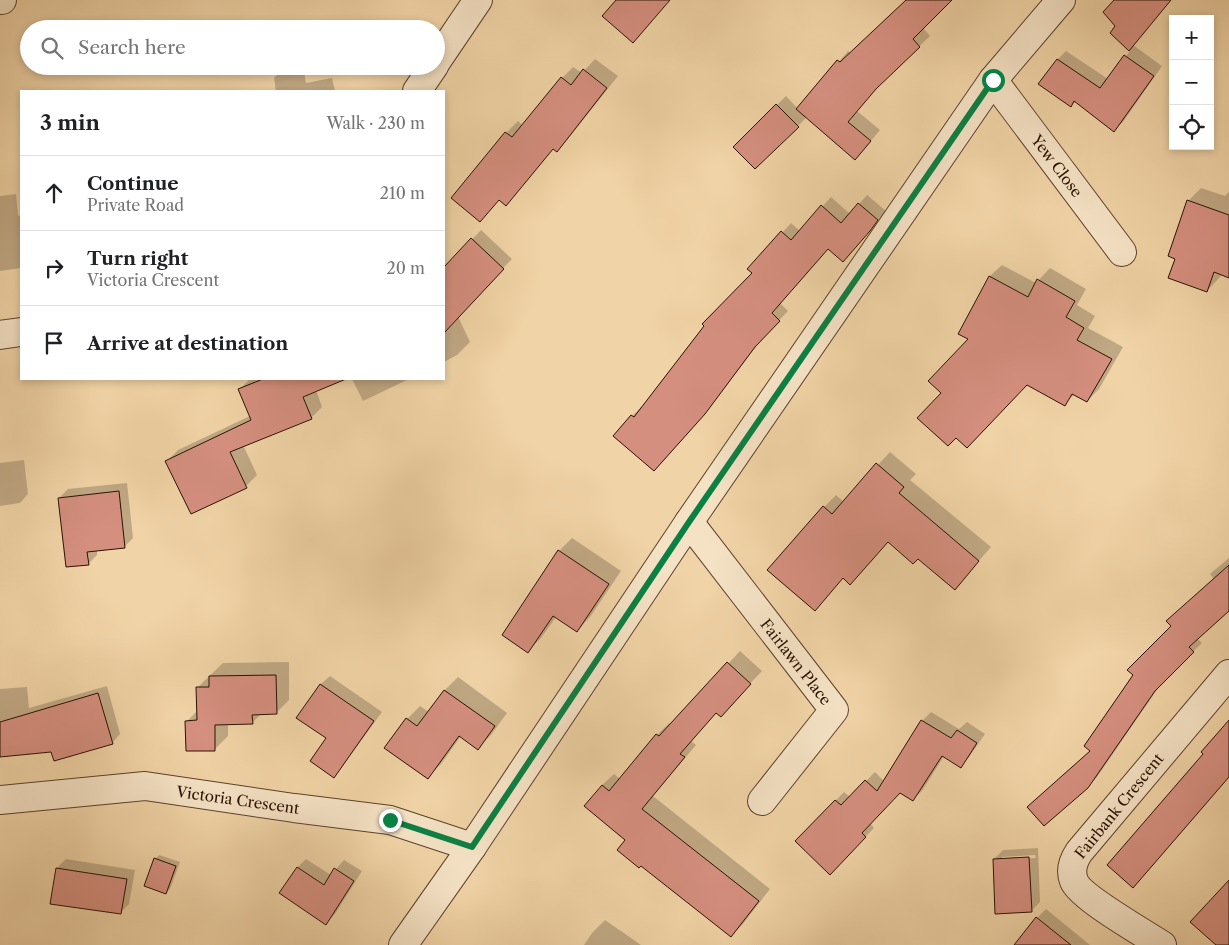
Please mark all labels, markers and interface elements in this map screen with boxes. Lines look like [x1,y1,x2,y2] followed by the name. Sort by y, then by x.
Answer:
[1169,15,1214,150] map controls
[1169,15,1214,60] button: +
[20,20,445,75] search box
[38,34,66,62] icon: search
[78,36,186,59] text: Search here
[1169,60,1214,105] button: −
[982,69,1005,92] route start
[1169,105,1214,150] button: locate
[40,110,100,135] text: 3 min
[326,113,425,133] text: Walk · 230 m
[1027,130,1087,201] street label: Yew Close
[87,172,179,195] text: Continue
[40,179,68,207] icon: ahead
[380,183,425,203] text: 210 m
[87,195,184,215] text: Private Road
[87,247,188,270] text: Turn right
[40,254,68,282] icon: right
[386,258,425,278] text: 20 m
[87,270,219,290] text: Victoria Crescent
[40,329,68,357] icon: arrive
[87,332,288,355] text: Arrive at destination
[756,615,836,709] street label: Fairlawn Place
[1071,749,1168,863] street label: Fairbank Crescent
[174,782,301,818] street label: Victoria Crescent
[379,809,402,832] route end

